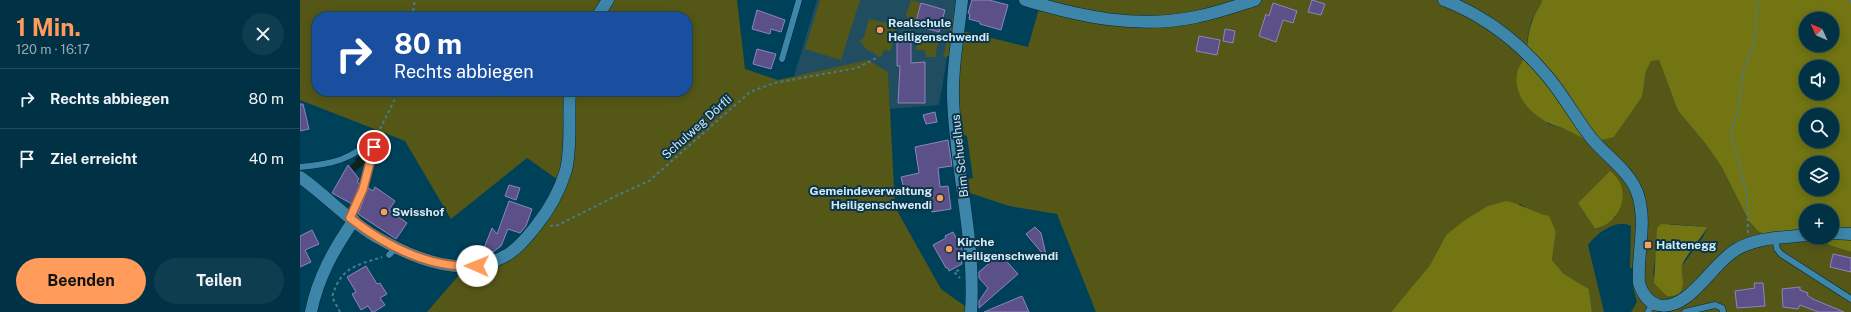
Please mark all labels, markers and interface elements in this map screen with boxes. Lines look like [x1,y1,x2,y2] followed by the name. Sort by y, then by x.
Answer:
[1799,12,1839,52] north arrow
[1799,12,1839,244] map controls
[16,13,81,41] text: 1 Min.
[242,13,284,55] button: close
[888,16,989,44] place label: Realschule Heiligenschwendi
[875,25,885,35] marker: Realschule Heiligenschwendi
[394,27,462,60] text: 80 m
[328,28,380,80] icon: right
[16,42,90,57] text: 120 m · 16:17
[1799,60,1839,100] button: sound
[394,61,534,82] text: Rechts abbiegen
[16,88,38,110] icon: right
[50,90,169,107] text: Rechts abbiegen
[249,90,284,107] text: 80 m
[659,92,735,162] street label: Schulweg Dörfli
[1799,108,1839,148] button: search
[949,114,971,198] street label: Bim Schuelhus
[357,130,391,164] pin
[363,136,385,158] icon: arrive
[16,148,38,170] icon: arrive
[50,150,137,167] text: Ziel erreicht
[249,150,284,167] text: 40 m
[1799,156,1839,196] button: layers
[810,184,932,212] place label: Gemeindeverwaltung Heiligenschwendi
[935,193,945,203] marker: Gemeindeverwaltung Heiligenschwendi
[1799,204,1839,244] button: +
[392,205,444,219] place label: Swisshof
[379,207,389,217] marker: Swisshof
[957,235,1058,263] place label: Kirche Heiligenschwendi
[1656,238,1717,252] place label: Haltenegg
[1643,240,1653,250] marker: Haltenegg
[944,244,954,254] marker: Kirche Heiligenschwendi
[456,245,498,287] position arrow
[16,258,146,304] button: Beenden
[154,258,284,304] button: Teilen

